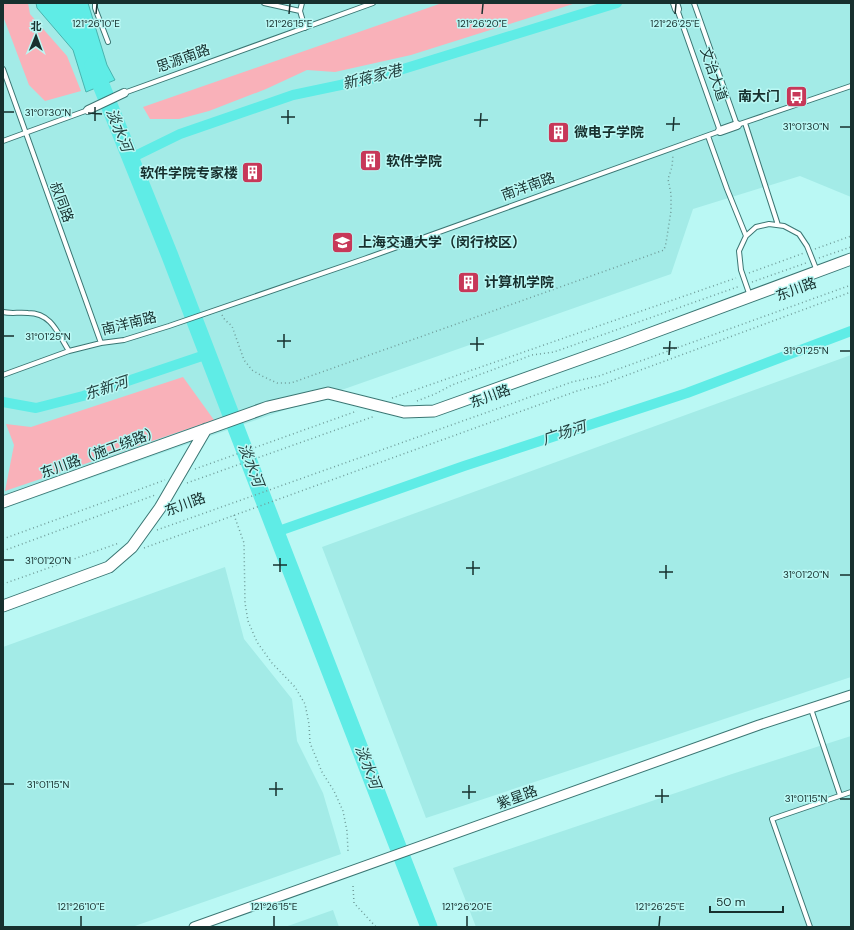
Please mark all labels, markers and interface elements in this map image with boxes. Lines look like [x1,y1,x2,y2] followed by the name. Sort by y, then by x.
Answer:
[16,16,56,56] north arrow
[72,17,120,30] text: 121°26'10"E
[266,17,313,30] text: 121°26'15"E
[457,17,507,30] text: 121°26'20"E
[650,17,700,30] text: 121°26'25"E
[31,19,42,33] text: 北
[154,40,212,76] street label: 思源南路
[696,45,732,103] street label: 文治大道
[340,60,405,94] water label: 新蒋家港
[783,83,809,109] bus stop icon: 南大门
[738,87,780,105] place label: 南大门
[101,105,138,157] water label: 淡水河
[25,106,71,119] text: 31°01'30"N
[546,119,572,145] building icon: 微电子学院
[783,120,829,133] text: 31°01'30"N
[574,123,644,141] place label: 微电子学院
[358,148,384,174] building icon: 软件学院
[386,152,442,170] place label: 软件学院
[240,160,266,186] building icon: 软件学院专家楼
[140,164,238,182] place label: 软件学院专家楼
[499,168,557,204] street label: 南洋南路
[46,179,78,225] street label: 叔同路
[329,229,355,255] school or university icon: 上海交通大学（闵行校区）
[358,233,526,251] place label: 上海交通大学（闵行校区）
[456,269,482,295] building icon: 计算机学院
[484,273,554,291] place label: 计算机学院
[773,273,819,305] street label: 东川路
[100,307,158,339] street label: 南洋南路
[25,330,71,343] text: 31°01'25"N
[783,344,829,357] text: 31°01'25"N
[82,371,133,404] water label: 东新河
[467,380,513,412] street label: 东川路
[540,416,591,449] water label: 广场河
[38,422,162,482] street label: 东川路（施工绕路）
[234,440,269,492] water label: 淡水河
[162,488,208,520] street label: 东川路
[25,554,71,567] text: 31°01'20"N
[783,568,829,581] text: 31°01'20"N
[351,742,386,794] water label: 淡水河
[27,778,69,791] text: 31°01'15"N
[494,781,540,813] street label: 紫星路
[785,792,827,805] text: 31°01'15"N
[710,888,783,914] scale bar
[716,894,745,910] text: 50 m
[57,900,105,913] text: 121°26'10"E
[251,900,298,913] text: 121°26'15"E
[442,900,492,913] text: 121°26'20"E
[635,900,685,913] text: 121°26'25"E

